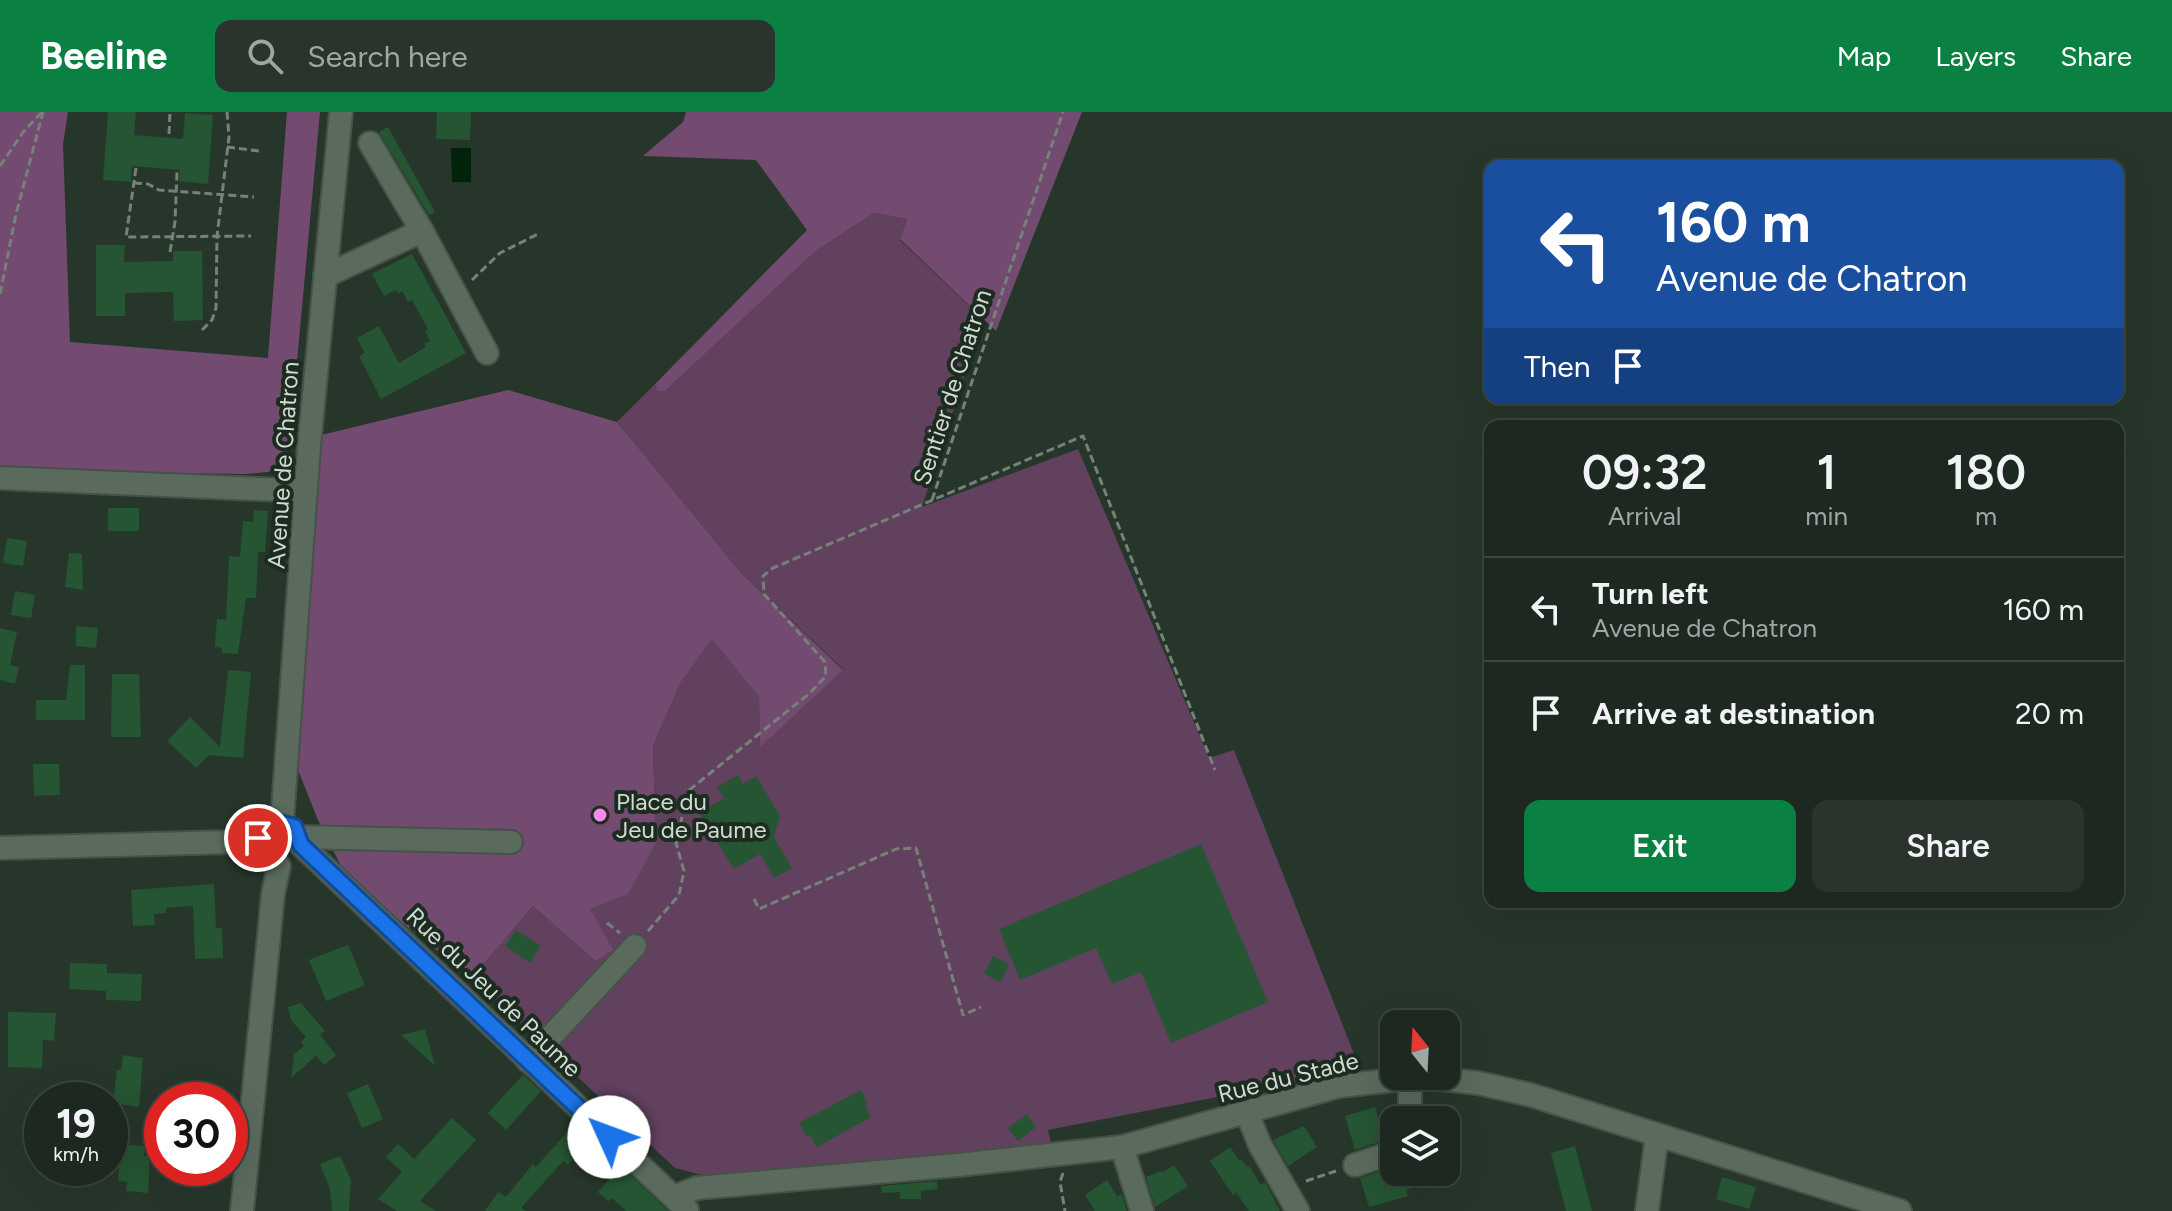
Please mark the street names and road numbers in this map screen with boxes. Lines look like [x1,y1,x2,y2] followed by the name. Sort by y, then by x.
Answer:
[907,286,997,488] street label: Sentier de Chatron
[261,360,305,570] street label: Avenue de Chatron
[401,901,587,1083] street label: Rue du Jeu de Paume
[1215,1046,1361,1108] street label: Rue du Stade

